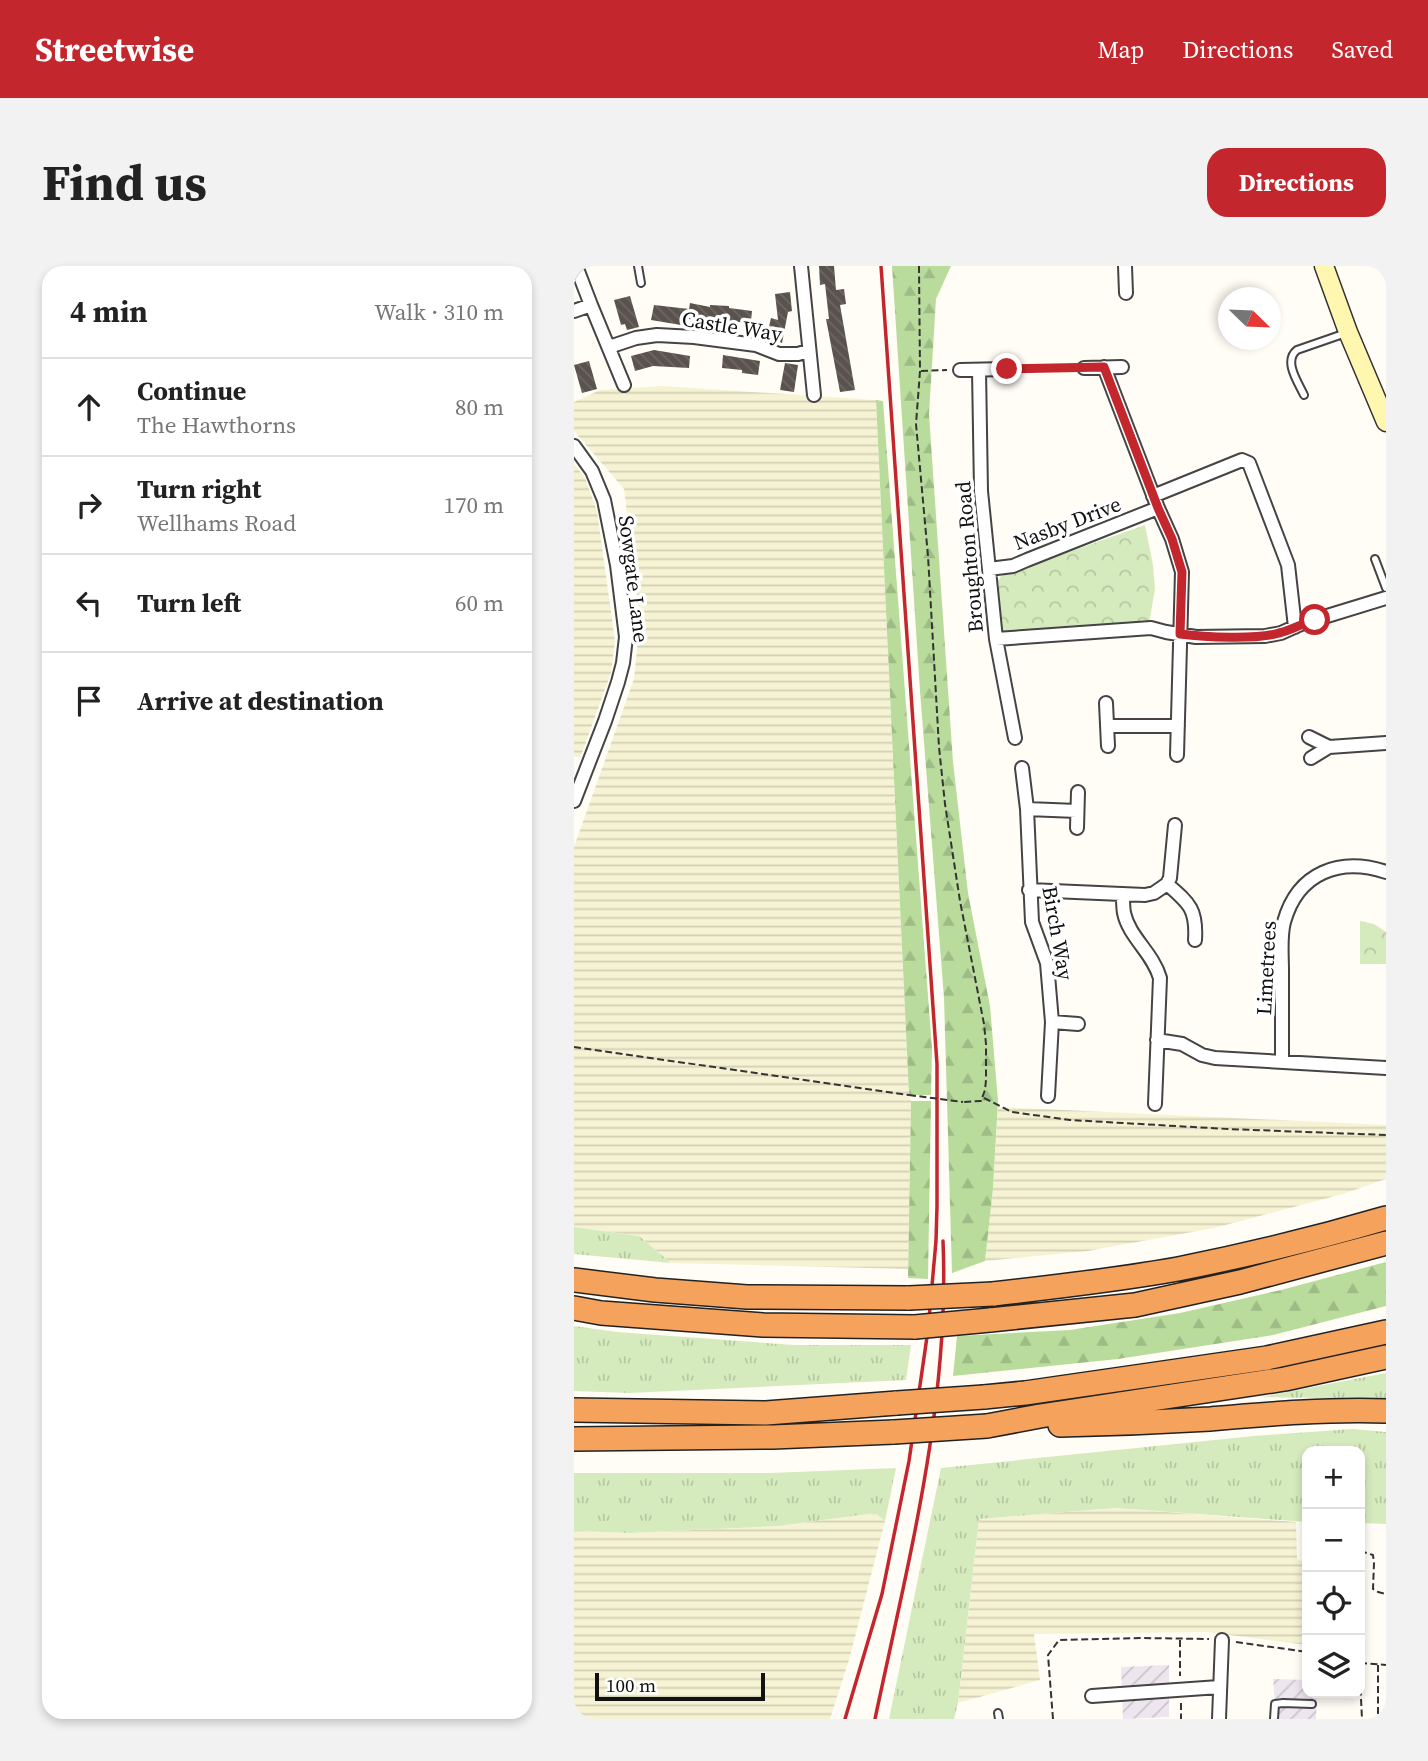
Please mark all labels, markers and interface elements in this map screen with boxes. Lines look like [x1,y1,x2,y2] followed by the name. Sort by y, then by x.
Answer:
[35,27,194,72] text: Streetwise
[1097,33,1144,66] text: Map
[1182,33,1293,66] text: Directions
[1331,33,1393,66] text: Saved
[1207,148,1386,217] button: Directions
[42,149,207,216] text: Find us
[1218,287,1281,350] north arrow
[70,291,148,332] text: 4 min
[374,296,504,328] text: Walk · 310 m
[680,304,784,348] street label: Castle Way
[991,353,1022,384] route end
[137,373,246,409] text: Continue
[70,388,108,426] icon: ahead
[455,391,504,423] text: 80 m
[137,409,296,441] text: The Hawthorns
[137,471,261,507] text: Turn right
[948,480,990,634] street label: Broughton Road
[70,486,108,524] icon: right
[443,489,504,521] text: 170 m
[1009,489,1125,557] street label: Nasby Drive
[137,507,296,539] text: Wellhams Road
[612,514,656,644] street label: Sowgate Lane
[70,584,108,622] icon: left
[137,585,241,621] text: Turn left
[455,587,504,619] text: 60 m
[1299,604,1330,635] route start
[70,682,108,720] icon: arrive
[137,683,384,719] text: Arrive at destination
[1035,884,1081,983] street label: Birch Way
[1249,920,1283,1016] street label: Limetrees
[1302,1446,1365,1698] map controls
[1302,1446,1365,1509] button: +
[1302,1509,1365,1572] button: −
[1302,1572,1365,1635] button: locate
[1302,1635,1365,1698] button: layers
[595,1670,765,1702] scale bar
[606,1672,656,1698] text: 100 m

